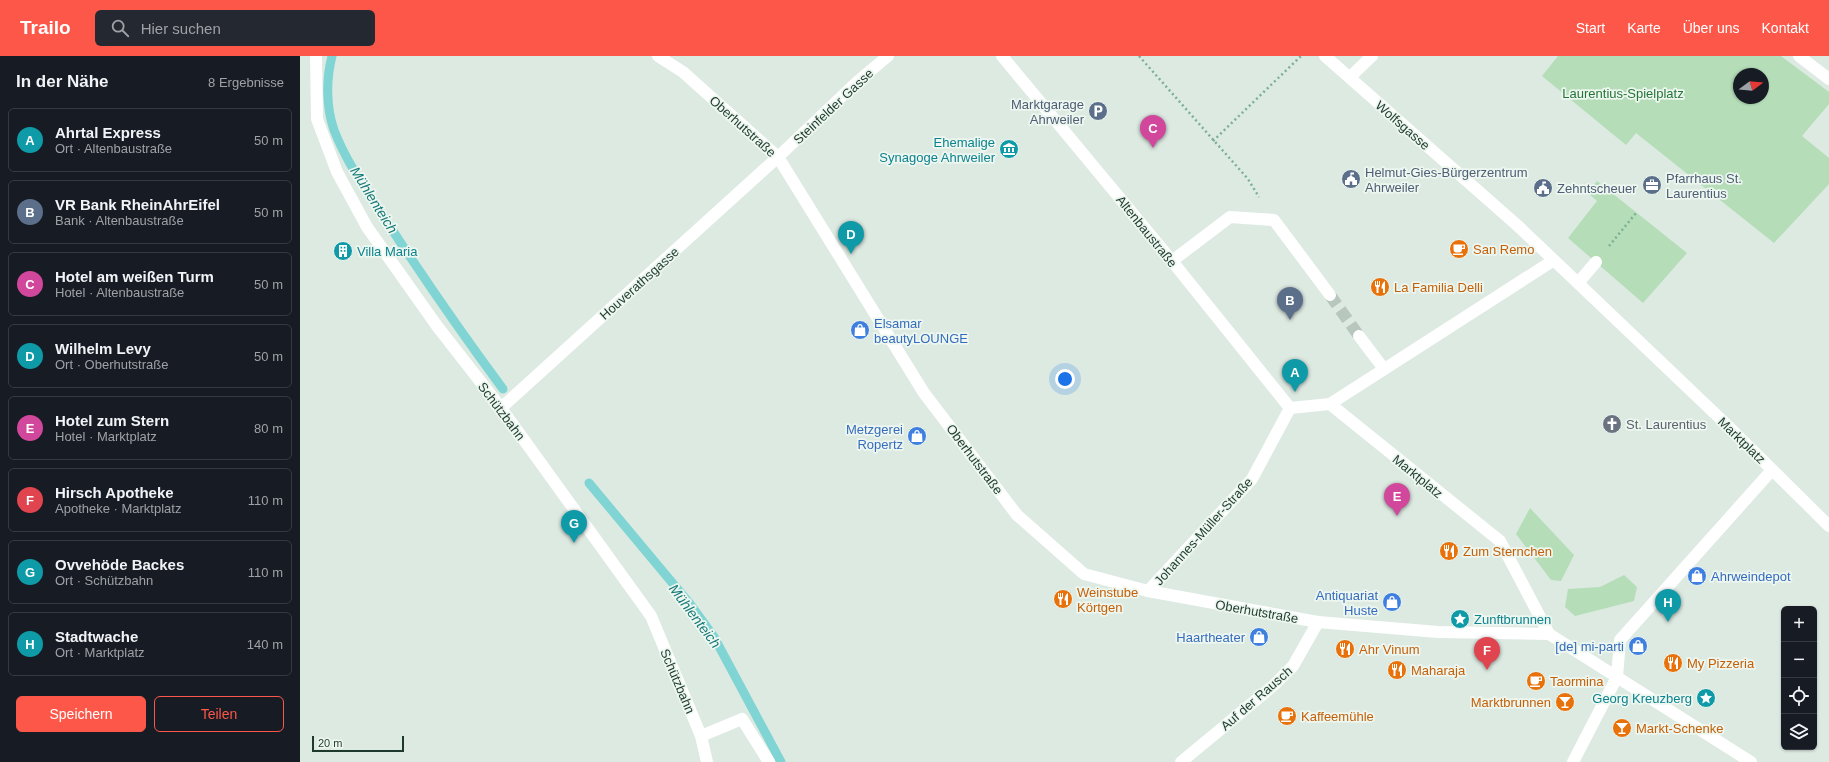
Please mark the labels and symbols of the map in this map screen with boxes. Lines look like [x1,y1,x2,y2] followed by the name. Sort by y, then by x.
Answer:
[790,66,876,147] street label: Steinfelder Gasse
[1733,68,1769,104] north arrow
[1562,86,1684,101] park label: Laurentius-Spielplatz
[706,93,779,160] street label: Oberhutstraße
[1011,97,1085,127] place label: Marktgarage Ahrweiler
[1372,98,1433,153] street label: Wolfsgasse
[1087,100,1109,122] parking icon: Marktgarage Ahrweiler
[1140,115,1166,148] pin: C
[879,135,996,165] place label: Ehemalige Synagoge Ahrweiler
[998,138,1020,160] museum icon: Ehemalige Synagoge Ahrweiler
[347,164,401,236] water label: Mühlenteich
[1365,165,1528,195] place label: Helmut-Gies-Bürgerzentrum Ahrweiler
[1340,168,1362,190] public building icon: Helmut-Gies-Bürgerzentrum Ahrweiler
[1666,171,1742,201] place label: Pfarrhaus St. Laurentius
[1641,174,1663,196] office icon: Pfarrhaus St. Laurentius
[1532,177,1554,199] public building icon: Zehntscheuer
[1557,181,1637,196] place label: Zehntscheuer
[1113,192,1180,270] street label: Altenbaustraße
[838,221,864,254] pin: D
[1448,238,1470,260] cafe icon: San Remo
[332,240,354,262] building icon: Villa Maria
[1473,242,1534,257] place label: San Remo
[357,244,418,259] place label: Villa Maria
[597,244,682,323] street label: Houverathsgasse
[1369,276,1391,298] restaurant icon: La Familia Delli
[1394,280,1483,295] place label: La Familia Delli
[1277,287,1303,320] pin: B
[874,316,968,346] place label: Elsamar beautyLOUNGE
[849,319,871,341] shop icon: Elsamar beautyLOUNGE
[1282,359,1308,392] pin: A
[1055,369,1075,389] your location
[475,379,528,443] street label: Schützbahn
[1601,413,1623,435] church icon: St. Laurentius
[1715,414,1768,467] street label: Marktplatz
[1626,417,1707,432] place label: St. Laurentius
[943,421,1006,497] street label: Oberhutstraße
[846,422,903,452] place label: Metzgerei Ropertz
[906,425,928,447] shop icon: Metzgerei Ropertz
[1390,452,1446,501] street label: Marktplatz
[1151,474,1256,588] street label: Johannes-Müller-Straße
[1384,483,1410,516] pin: E
[561,510,587,543] pin: G
[1438,540,1460,562] restaurant icon: Zum Sternchen
[1463,544,1552,559] place label: Zum Sternchen
[1686,565,1708,587] shop icon: Ahrweindepot
[1711,569,1791,584] place label: Ahrweindepot
[666,581,724,651] water label: Mühlenteich
[1077,585,1138,615] place label: Weinstube Körtgen
[1052,588,1074,610] restaurant icon: Weinstube Körtgen
[1316,588,1378,618] place label: Antiquariat Huste
[1655,589,1681,622] pin: H
[1381,591,1403,613] shop icon: Antiquariat Huste
[1214,597,1299,626] street label: Oberhutstraße
[1449,608,1471,630] place icon: Zunftbrunnen
[1474,612,1551,627] place label: Zunftbrunnen
[1248,626,1270,648] shop icon: Haartheater
[1176,630,1246,645] place label: Haartheater
[1627,635,1649,657] shop icon: [de] mi-parti
[1474,637,1500,670] pin: F
[1334,638,1356,660] restaurant icon: Ahr Vinum
[1555,639,1624,654] place label: [de] mi-parti
[1359,642,1419,657] place label: Ahr Vinum
[657,647,698,716] street label: Schützbahn
[1662,652,1684,674] restaurant icon: My Pizzeria
[1687,656,1755,671] place label: My Pizzeria
[1386,659,1408,681] restaurant icon: Maharaja
[1218,663,1295,733] street label: Auf der Rausch
[1411,663,1466,678] place label: Maharaja
[1525,670,1547,692] cafe icon: Taormina
[1550,674,1604,689] place label: Taormina
[1695,687,1717,709] place icon: Georg Kreuzberg
[1554,691,1576,713] bar icon: Marktbrunnen
[1592,691,1692,706] place label: Georg Kreuzberg
[1471,695,1551,710] place label: Marktbrunnen
[1276,705,1298,727] cafe icon: Kaffeemühle
[1301,709,1374,724] place label: Kaffeemühle
[1611,717,1633,739] bar icon: Markt-Schenke
[1636,721,1723,736] place label: Markt-Schenke
[312,734,404,753] scale bar

